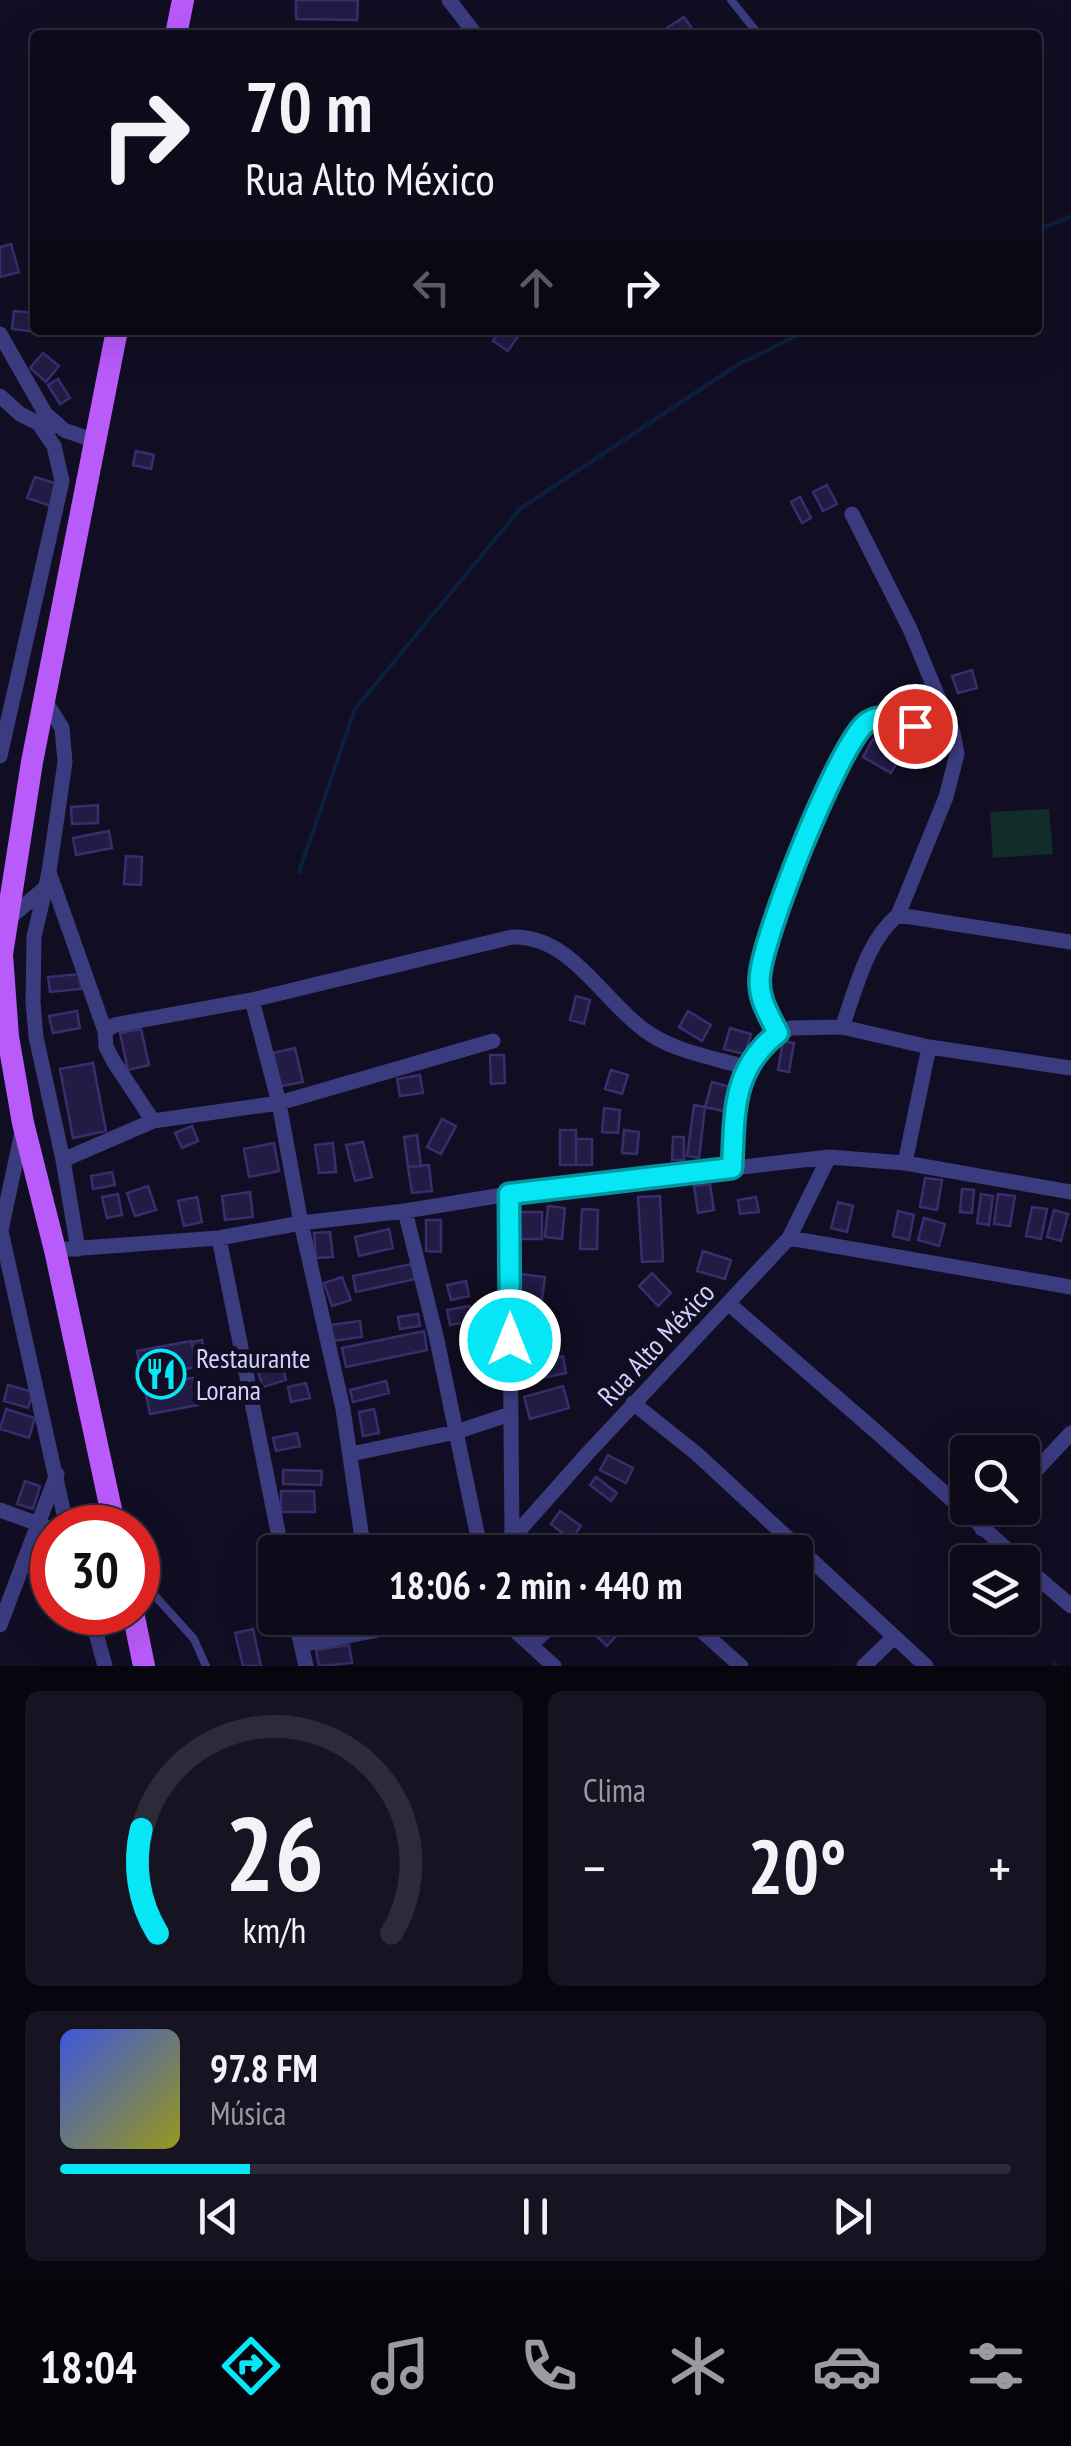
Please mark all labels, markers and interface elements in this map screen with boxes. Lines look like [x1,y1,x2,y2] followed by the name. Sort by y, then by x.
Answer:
[245,61,373,151] text: 70 m
[80,70,210,200] icon: right
[245,149,495,207] text: Rua Alto México
[404,260,459,315] icon: left
[509,260,564,315] icon: ahead
[614,260,669,315] icon: right
[873,684,958,769] pin
[888,699,943,754] icon: arrive
[589,1274,722,1413] street label: Rua Alto México
[458,1288,562,1392] position arrow
[196,1339,311,1408] place label: Restaurante Lorana
[135,1348,187,1400] restaurant icon: Restaurante Lorana
[950,1435,1040,1635] map controls
[950,1435,1040,1525] button: search
[30,1505,160,1635] speed limit sign: 30
[950,1545,1040,1635] button: layers
[389,1560,682,1609] text: 18:06 · 2 min · 440 m
[583,1769,646,1811] text: Clima
[224,1785,324,1920] text: 26
[747,1818,847,1915] text: 20°
[583,1832,606,1903] text: −
[988,1832,1011,1903] text: +
[242,1907,306,1953] text: km/h
[210,2043,318,2092] text: 97.8 FM
[210,2092,286,2134] text: Música
[191,2189,246,2244] icon: previous
[508,2189,563,2244] icon: pause
[825,2189,880,2244] icon: next
[216,2331,286,2401] icon: directions
[365,2331,435,2401] icon: music
[514,2331,584,2401] icon: phone
[663,2331,733,2401] icon: climate
[812,2331,882,2401] icon: car
[961,2331,1031,2401] icon: filters
[40,2337,137,2395] text: 18:04

